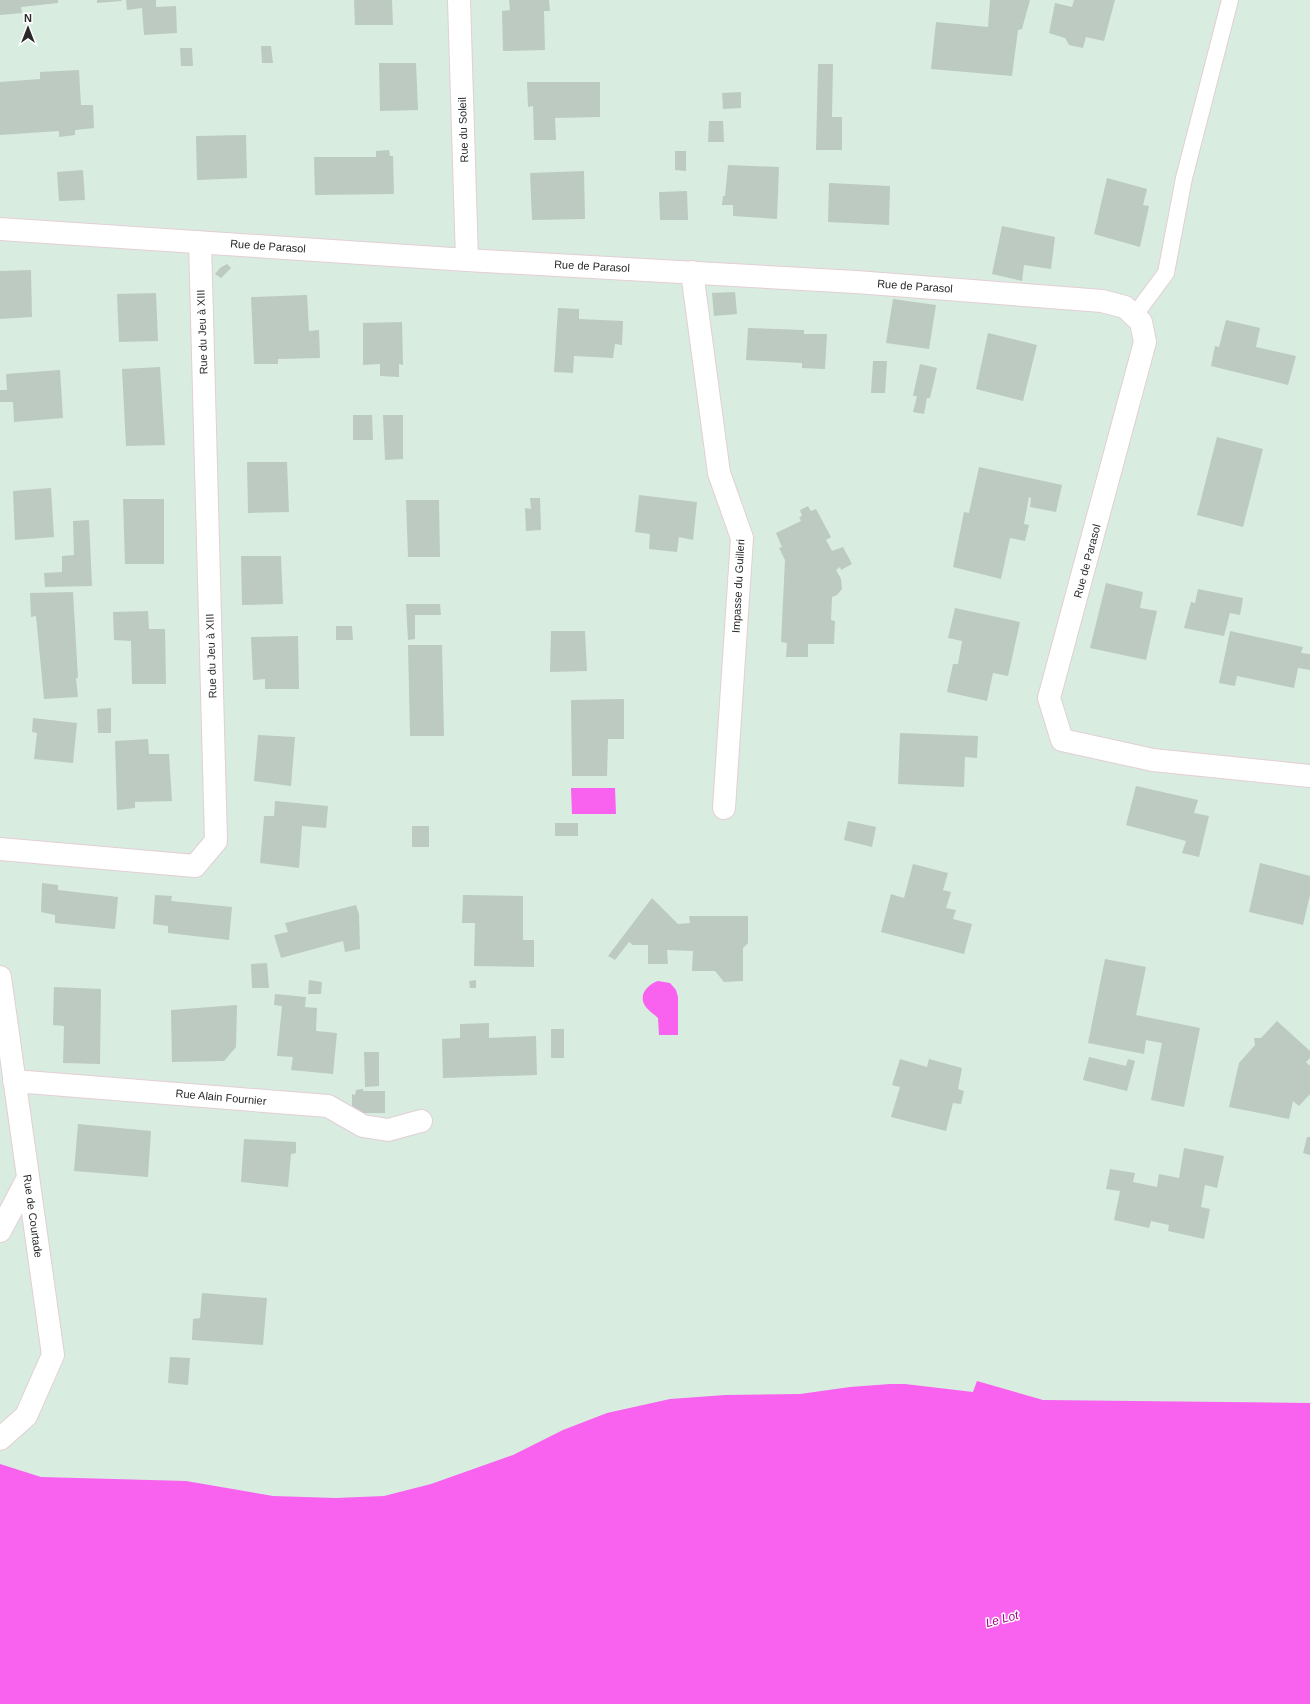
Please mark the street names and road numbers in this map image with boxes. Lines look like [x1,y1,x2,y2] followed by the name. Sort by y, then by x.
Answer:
[456,97,470,163] street label: Rue du Soleil
[230,237,306,255] street label: Rue de Parasol
[554,258,630,274] street label: Rue de Parasol
[877,277,953,295] street label: Rue de Parasol
[195,289,209,375] street label: Rue du Jeu à XIII
[1071,523,1103,599] street label: Rue de Parasol
[730,539,746,633] street label: Impasse du Guilleri
[204,613,218,699] street label: Rue du Jeu à XIII
[175,1087,267,1107] street label: Rue Alain Fournier
[21,1174,45,1258] street label: Rue de Courtade

